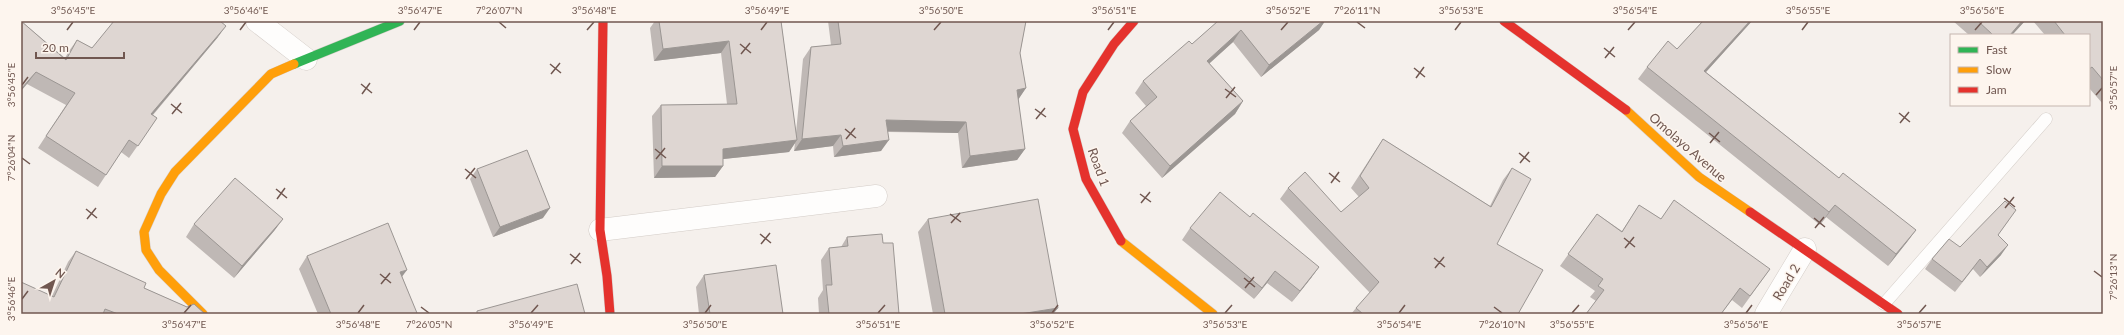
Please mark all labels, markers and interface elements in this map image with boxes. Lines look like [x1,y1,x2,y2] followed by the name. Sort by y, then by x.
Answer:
[51,4,96,16] text: 3°56'45"E
[224,4,269,16] text: 3°56'46"E
[398,4,443,16] text: 3°56'47"E
[476,4,522,16] text: 7°26'07"N
[572,4,617,16] text: 3°56'48"E
[745,4,790,16] text: 3°56'49"E
[919,4,964,16] text: 3°56'50"E
[1092,4,1137,16] text: 3°56'51"E
[1266,4,1311,16] text: 3°56'52"E
[1334,4,1380,16] text: 7°26'11"N
[1439,4,1484,16] text: 3°56'53"E
[1613,4,1658,16] text: 3°56'54"E
[1786,4,1831,16] text: 3°56'55"E
[1960,4,2005,16] text: 3°56'56"E
[36,34,124,60] scale bar
[1950,34,2090,106] legend
[42,40,69,55] text: 20 m
[1986,42,2008,57] text: Fast
[5,62,17,107] text: 3°56'45"E
[1986,62,2012,77] text: Slow
[2107,65,2119,110] text: 3°56'57"E
[1986,82,2007,97] text: Jam
[1646,109,1730,185] street label: Omolayo Avenue
[5,135,17,181] text: 7°26'04"N
[1085,146,1113,188] street label: Road 1
[2107,254,2119,300] text: 7°26'13"N
[34,261,74,301] north arrow
[1769,261,1803,303] street label: Road 2
[53,265,68,281] text: N
[5,276,17,321] text: 3°56'46"E
[162,318,207,330] text: 3°56'47"E
[336,318,381,330] text: 3°56'48"E
[406,318,452,330] text: 7°26'05"N
[509,318,554,330] text: 3°56'49"E
[683,318,728,330] text: 3°56'50"E
[856,318,901,330] text: 3°56'51"E
[1030,318,1075,330] text: 3°56'52"E
[1203,318,1248,330] text: 3°56'53"E
[1377,318,1422,330] text: 3°56'54"E
[1479,318,1525,330] text: 7°26'10"N
[1550,318,1595,330] text: 3°56'55"E
[1724,318,1769,330] text: 3°56'56"E
[1897,318,1942,330] text: 3°56'57"E

